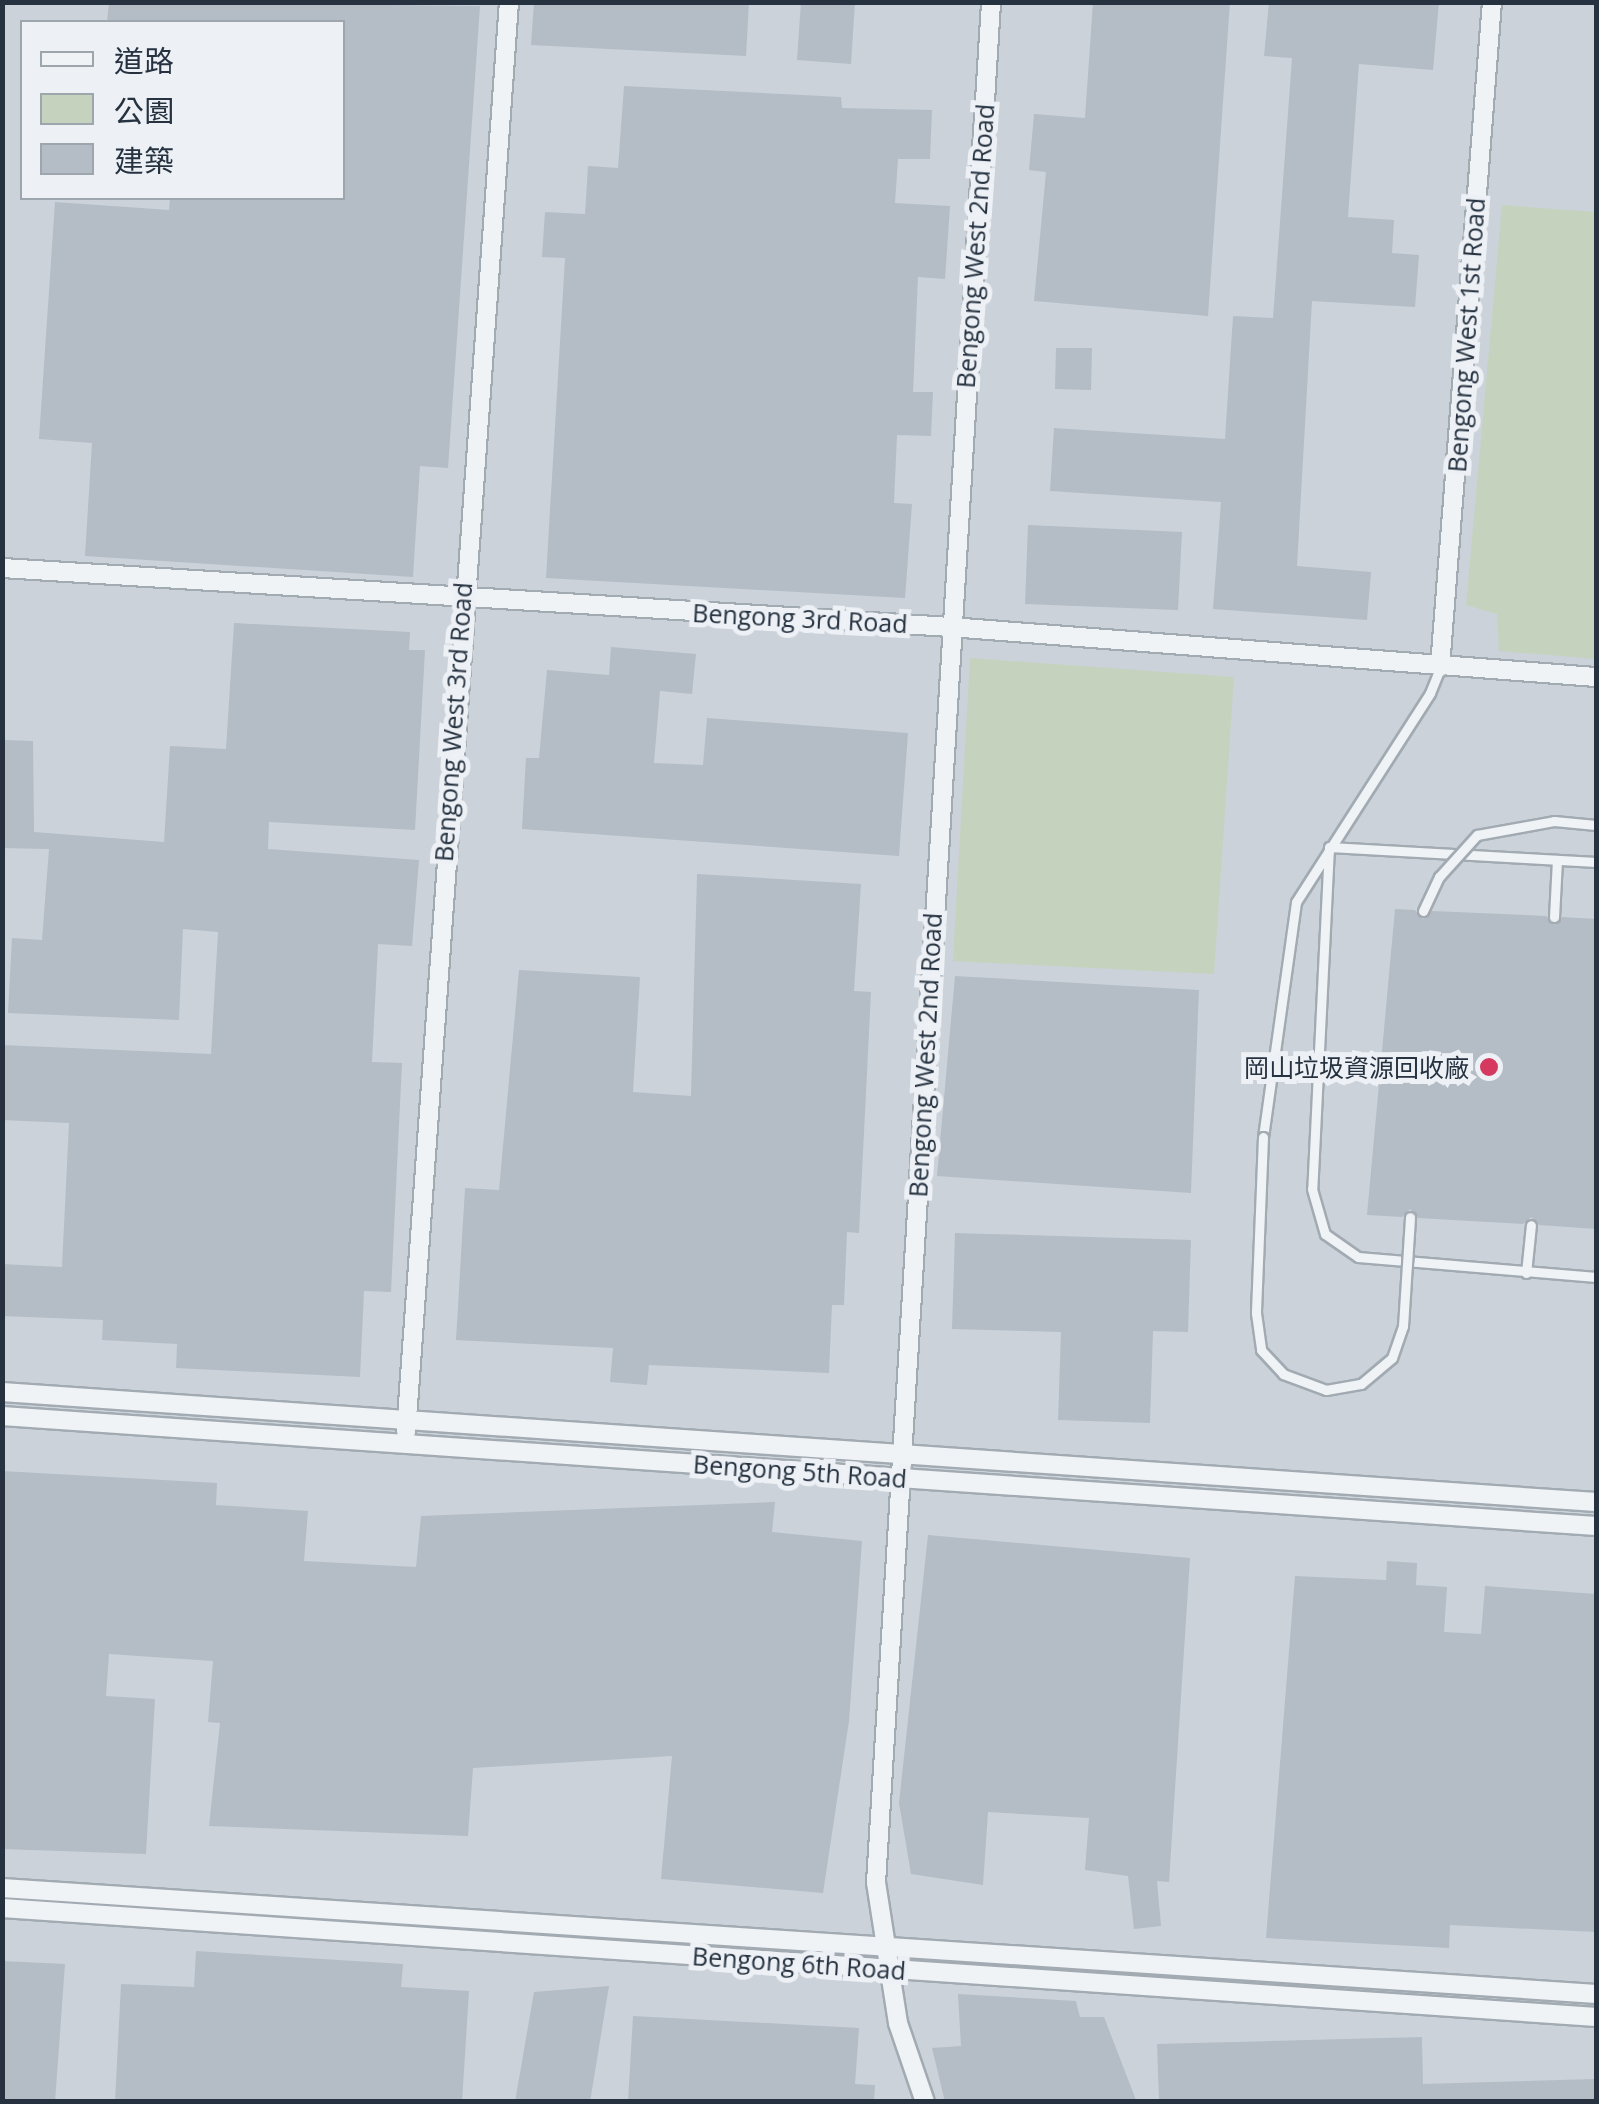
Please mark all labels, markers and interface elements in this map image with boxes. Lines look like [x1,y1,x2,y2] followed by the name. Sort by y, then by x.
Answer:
[20,20,345,200] legend
[114,40,174,81] text: 道路
[114,90,174,131] text: 公園
[950,103,1000,389] street label: Bengong West 2nd Road
[114,140,174,181] text: 建築
[1441,197,1491,473] street label: Bengong West 1st Road
[428,581,478,863] street label: Bengong West 3rd Road
[692,597,908,639] street label: Bengong 3rd Road
[903,912,947,1198] street label: Bengong West 2nd Road
[1244,1052,1469,1082] place label: 岡山垃圾資源回收廠
[1478,1056,1500,1078] marker: 岡山垃圾資源回收廠
[692,1449,908,1493] street label: Bengong 5th Road
[691,1941,907,1985] street label: Bengong 6th Road

